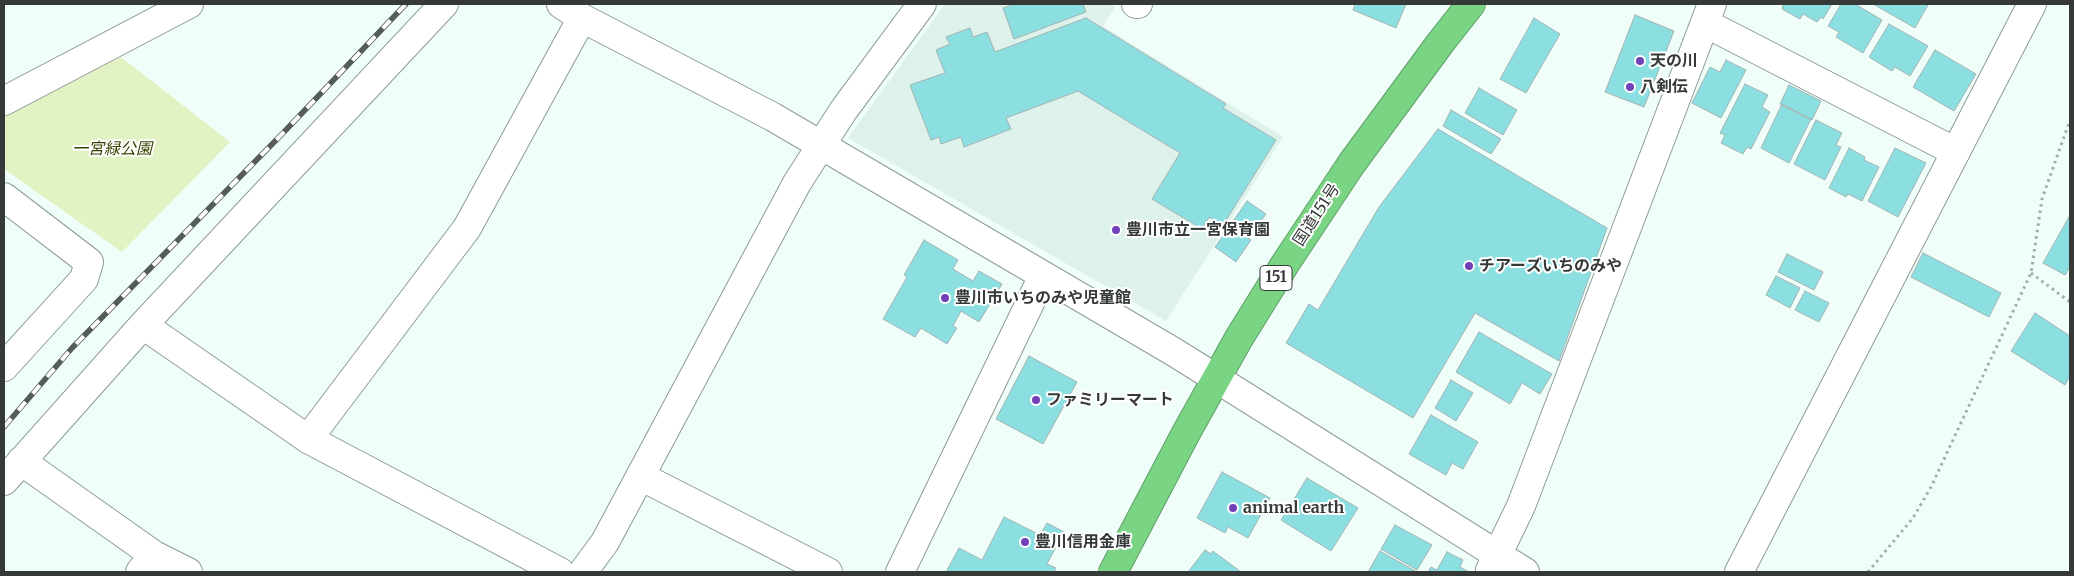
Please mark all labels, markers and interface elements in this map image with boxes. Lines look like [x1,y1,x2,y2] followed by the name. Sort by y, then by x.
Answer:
[1650,51,1698,71] place label: 天の川
[1634,55,1646,67] marker: 天の川
[1640,77,1688,97] place label: 八剣伝
[1624,81,1636,93] marker: 八剣伝
[72,139,152,159] park label: 一宮緑公園
[1290,180,1344,250] street label: 国道151号
[1126,220,1270,240] place label: 豊川市立一宮保育園
[1110,224,1122,236] marker: 豊川市立一宮保育園
[1479,256,1622,276] place label: チアーズいちのみや
[1463,260,1475,272] marker: チアーズいちのみや
[1260,266,1292,290] road number: 151
[955,288,1131,308] place label: 豊川市いちのみや児童館
[939,292,951,304] marker: 豊川市いちのみや児童館
[1046,390,1174,410] place label: ファミリーマート
[1030,394,1042,406] marker: ファミリーマート
[1243,498,1344,518] place label: animal earth
[1227,502,1239,514] marker: animal earth
[1035,532,1131,552] place label: 豊川信用金庫
[1019,536,1031,548] marker: 豊川信用金庫

